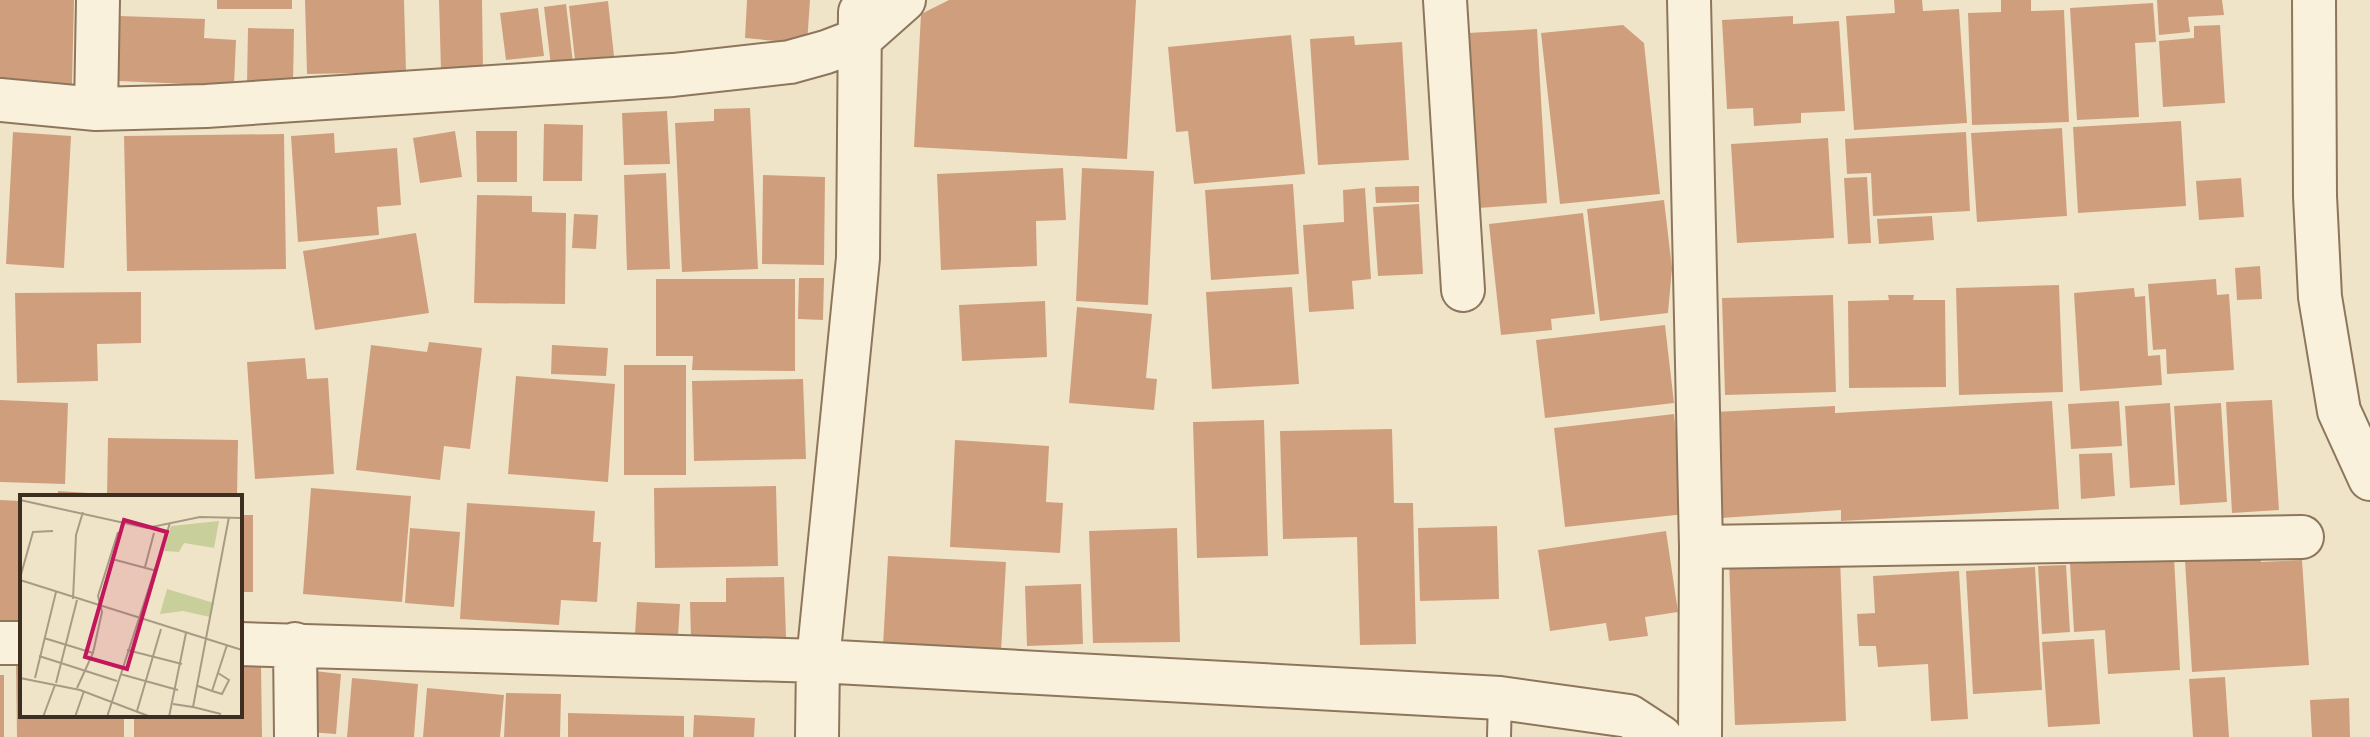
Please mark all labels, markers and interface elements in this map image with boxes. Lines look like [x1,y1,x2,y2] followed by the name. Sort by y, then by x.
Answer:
[20,495,242,717] inset map

